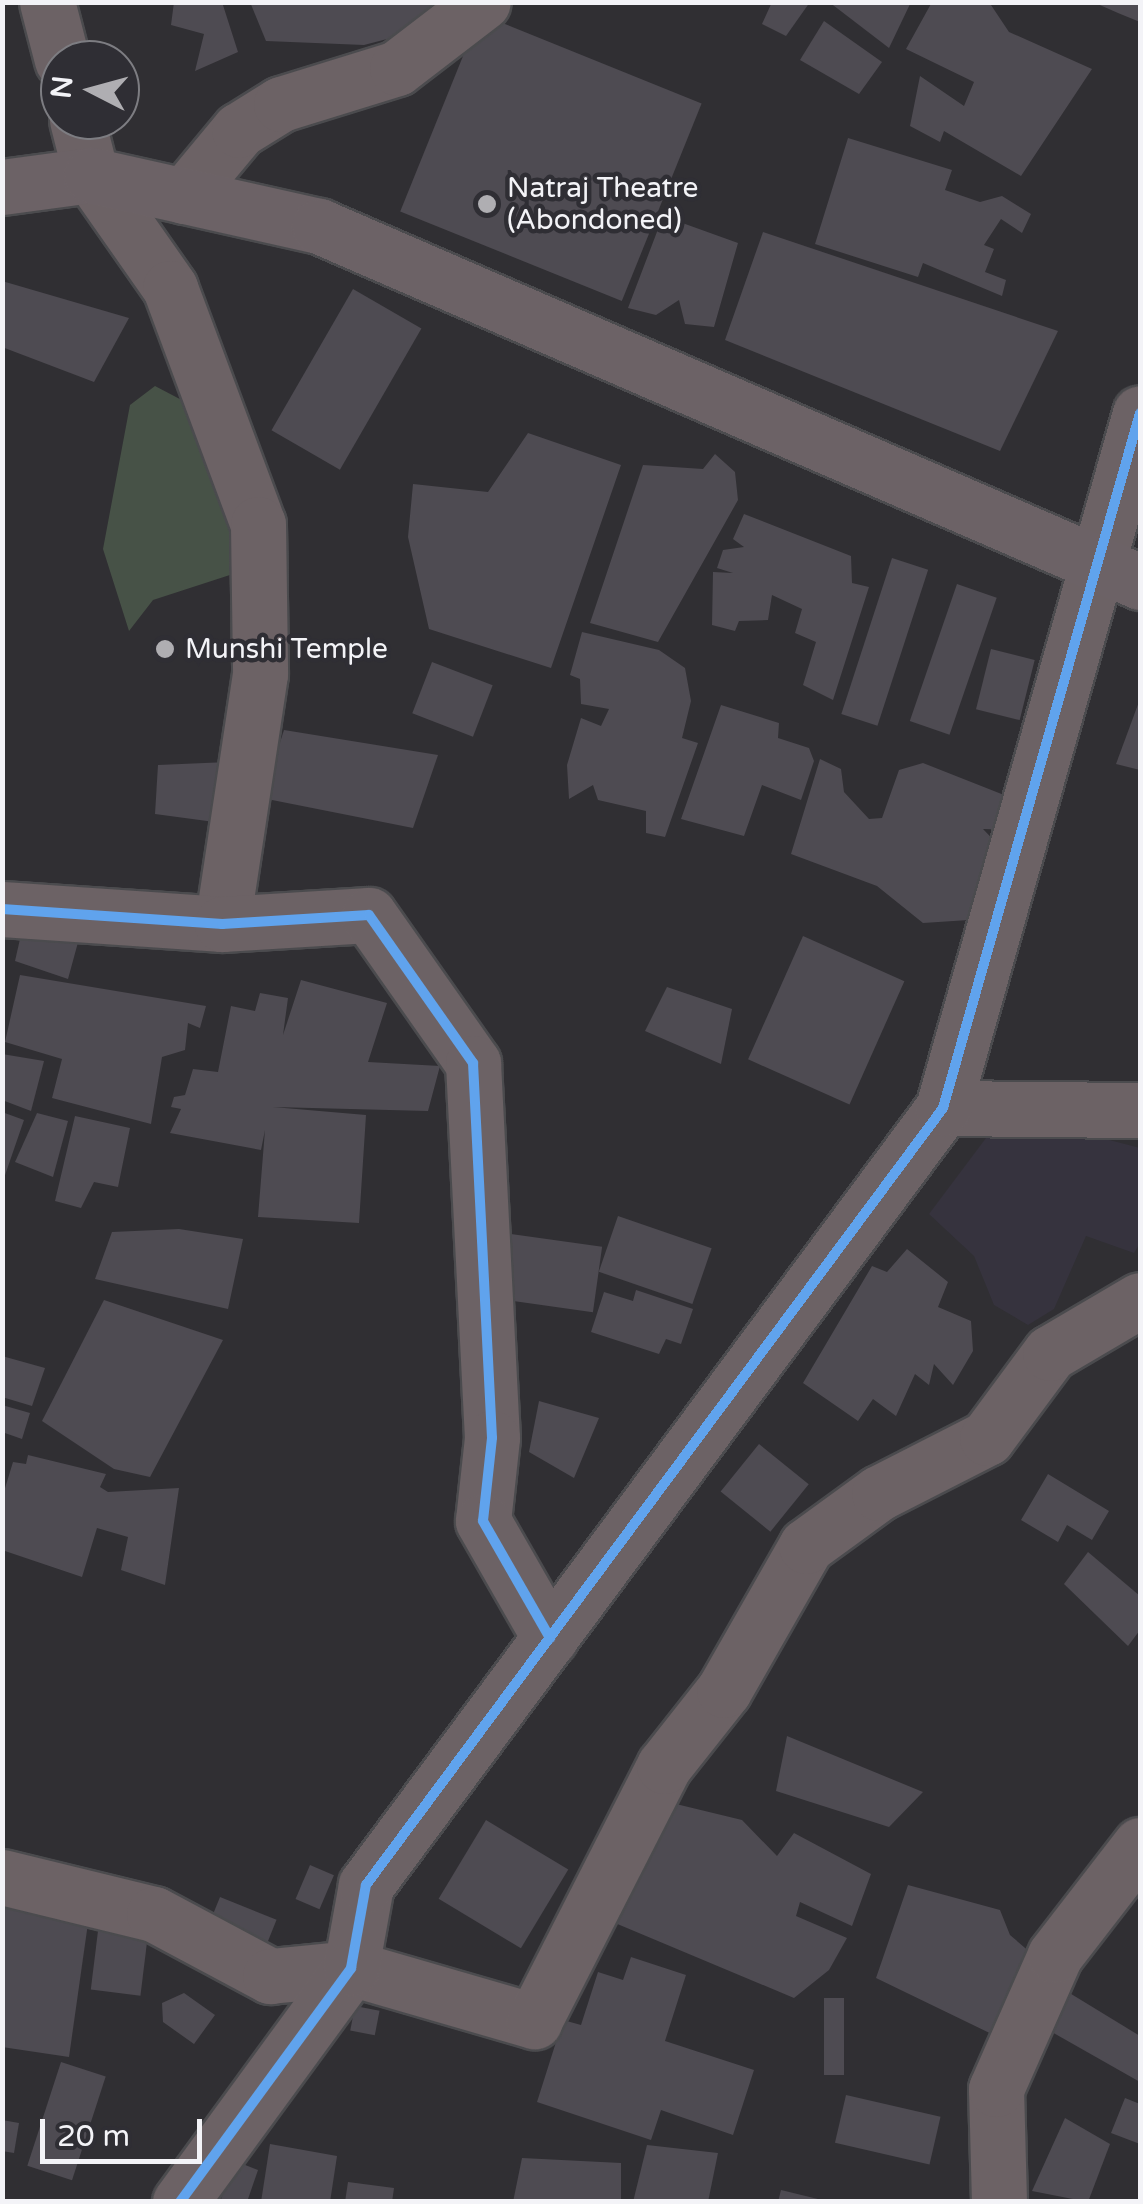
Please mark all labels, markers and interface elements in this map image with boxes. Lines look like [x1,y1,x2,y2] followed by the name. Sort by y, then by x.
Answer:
[40,40,140,140] north arrow
[44,74,80,100] text: N
[507,171,698,237] place label: Natraj Theatre (Abondoned)
[476,193,498,215] marker: Natraj Theatre (Abondoned)
[185,632,388,666] place label: Munshi Temple
[154,638,176,660] marker: Munshi Temple
[45,2099,208,2161] scale bar
[57,2118,130,2155] text: 20 m

